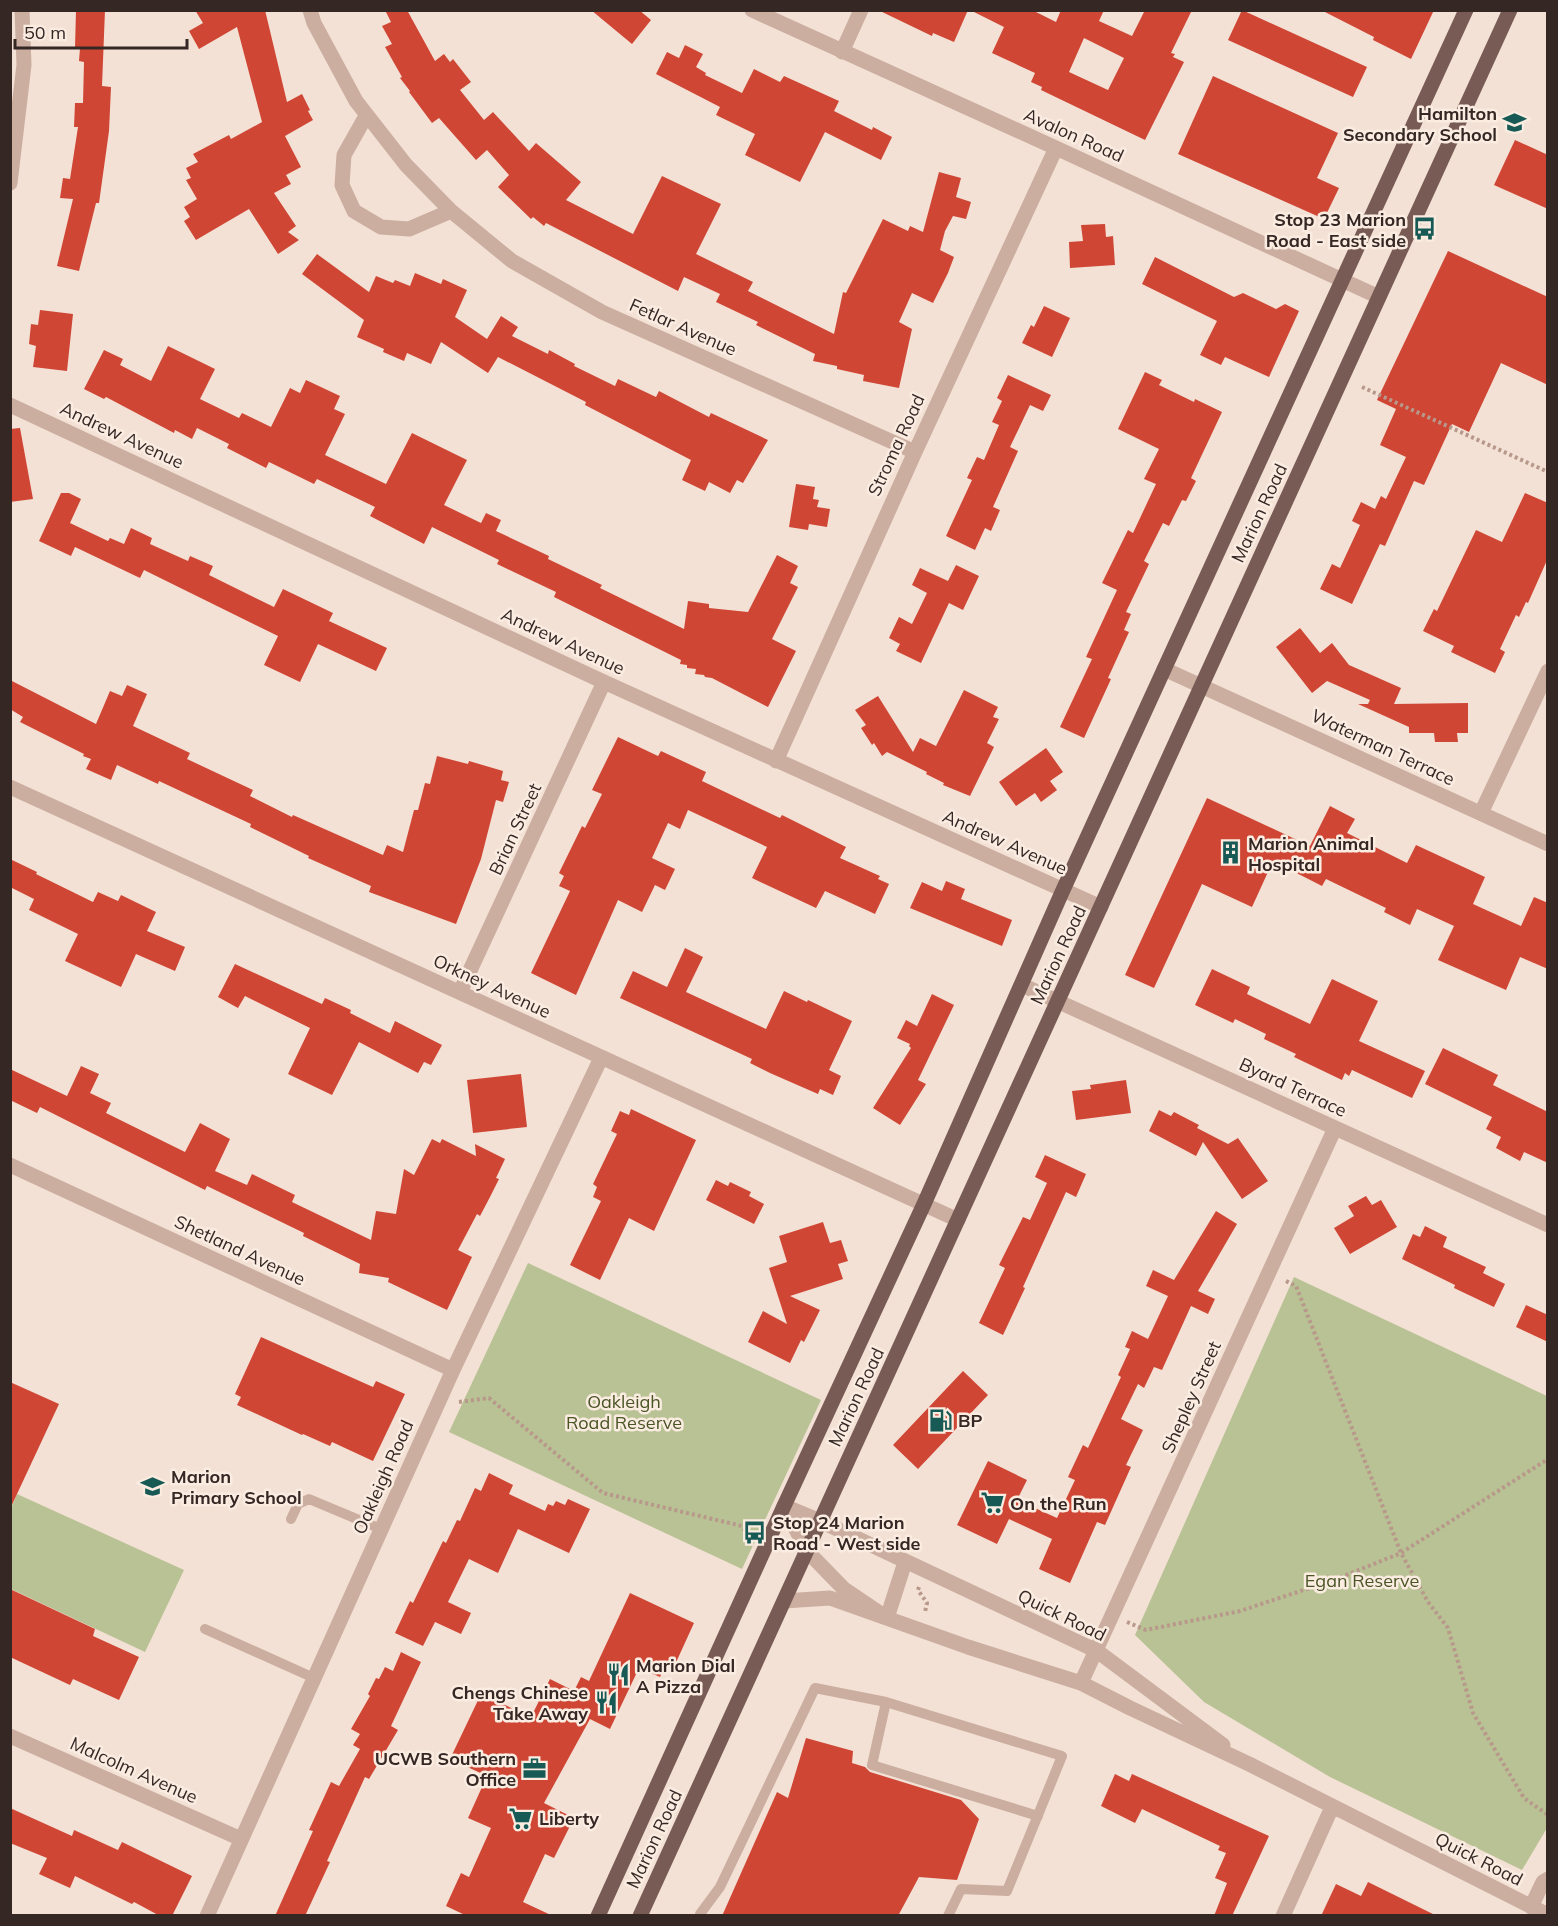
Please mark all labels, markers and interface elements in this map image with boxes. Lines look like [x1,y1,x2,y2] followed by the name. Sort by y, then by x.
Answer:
[15,12,188,50] scale bar
[24,21,66,44] text: 50 m
[1343,102,1497,146] place label: Hamilton Secondary School
[1021,103,1127,167] street label: Avalon Road
[1502,110,1528,136] school or university icon: Hamilton Secondary School
[1266,208,1406,252] place label: Stop 23 Marion Road - East side
[1411,216,1437,242] bus stop icon: Stop 23 Marion Road - East side
[626,293,740,361] street label: Fetlar Avenue
[862,390,930,500] street label: Stroma Road
[57,396,187,474] street label: Andrew Avenue
[1226,460,1292,566] street label: Marion Road
[498,602,628,680] street label: Andrew Avenue
[1308,704,1458,790] street label: Waterman Terrace
[484,779,546,879] street label: Brian Street
[939,804,1071,880] street label: Andrew Avenue
[1248,832,1374,876] place label: Marion Animal Hospital
[1217,840,1243,866] building icon: Marion Animal Hospital
[1025,902,1091,1008] street label: Marion Road
[430,949,554,1023] street label: Orkney Avenue
[1236,1052,1350,1122] street label: Byard Terrace
[171,1210,309,1290] street label: Shetland Avenue
[1156,1337,1226,1457] street label: Shepley Street
[823,1344,889,1450] street label: Marion Road
[566,1390,682,1434] park label: Oakleigh Road Reserve
[927,1407,953,1433] fuel station icon: BP
[958,1409,982,1432] place label: BP
[348,1416,418,1538] street label: Oakleigh Road
[171,1465,302,1509] place label: Marion Primary School
[140,1473,166,1499] school or university icon: Marion Primary School
[979,1490,1005,1516] supermarket icon: On the Run
[1010,1492,1107,1515] place label: On the Run
[773,1511,921,1555] place label: Stop 24 Marion Road - West side
[742,1519,768,1545] bus stop icon: Stop 24 Marion Road - West side
[1305,1569,1419,1592] park label: Egan Reserve
[1014,1584,1110,1646] street label: Quick Road
[636,1654,735,1698] place label: Marion Dial A Pizza
[605,1662,631,1688] restaurant icon: Marion Dial A Pizza
[451,1681,588,1725] place label: Chengs Chinese Take Away
[593,1689,619,1715] restaurant icon: Chengs Chinese Take Away
[67,1732,201,1808] street label: Malcolm Avenue
[375,1747,516,1791] place label: UCWB Southern Office
[521,1755,547,1781] office icon: UCWB Southern Office
[621,1786,687,1892] street label: Marion Road
[508,1805,534,1831] supermarket icon: Liberty
[539,1807,599,1830] place label: Liberty
[1431,1827,1527,1891] street label: Quick Road

